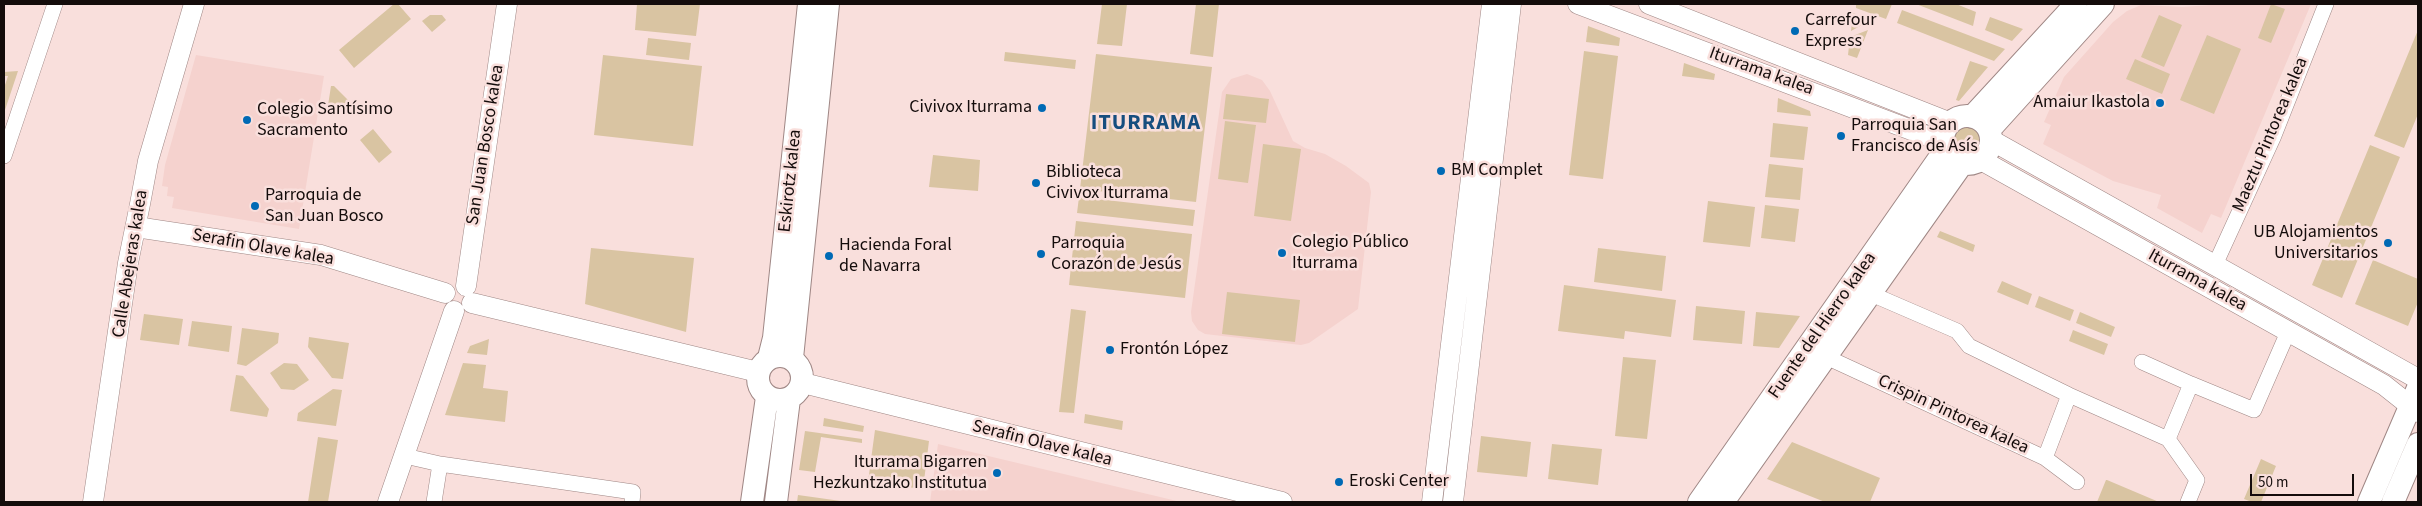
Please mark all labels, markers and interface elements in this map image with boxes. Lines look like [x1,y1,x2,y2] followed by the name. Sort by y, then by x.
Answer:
[1805,10,1876,52] place label: Carrefour Express
[1789,25,1801,37] marker: Carrefour Express
[1706,43,1816,101] street label: Iturrama kalea
[2229,54,2313,216] street label: Maeztu Pintorea kalea
[463,63,509,227] street label: San Juan Bosco kalea
[2033,92,2150,114] place label: Amaiur Ikastola
[909,97,1032,119] place label: Civivox Iturrama
[2154,97,2166,109] marker: Amaiur Ikastola
[257,99,393,142] place label: Colegio Santísimo Sacramento
[1036,102,1048,114] marker: Civivox Iturrama
[1090,111,1202,137] district label: ITURRAMA
[241,114,253,126] marker: Colegio Santísimo Sacramento
[1851,115,1978,158] place label: Parroquia San Francisco de Asís
[775,128,807,234] street label: Eskirotz kalea
[1835,130,1847,142] marker: Parroquia San Francisco de Asís
[1451,160,1543,182] place label: BM Complet
[1046,162,1169,204] place label: Biblioteca Civivox Iturrama
[1435,165,1447,177] marker: BM Complet
[1030,177,1042,189] marker: Biblioteca Civivox Iturrama
[265,185,383,228] place label: Parroquia de San Juan Bosco
[109,189,153,339] street label: Calle Abejeras kalea
[249,200,261,212] marker: Parroquia de San Juan Bosco
[2253,222,2378,264] place label: UB Alojamientos Universitarios
[191,225,335,271] street label: Serafin Olave kalea
[1292,232,1409,274] place label: Colegio Público Iturrama
[1051,233,1182,276] place label: Parroquia Corazón de Jesús
[839,235,952,278] place label: Hacienda Foral de Navarra
[2382,237,2394,249] marker: UB Alojamientos Universitarios
[2144,245,2250,317] street label: Iturrama kalea
[1276,247,1288,259] marker: Colegio Público Iturrama
[1035,248,1047,260] marker: Parroquia Corazón de Jesús
[1764,249,1882,403] street label: Fuente del Hierro kalea
[823,250,835,262] marker: Hacienda Foral de Navarra
[1120,339,1228,361] place label: Frontón López
[1104,344,1116,356] marker: Frontón López
[1874,371,2032,459] street label: Crispin Pintorea kalea
[970,416,1114,472] street label: Serafin Olave kalea
[813,452,987,494] place label: Iturrama Bigarren Hezkuntzako Institutua
[2252,464,2356,496] scale bar
[991,467,1003,479] marker: Iturrama Bigarren Hezkuntzako Institutua
[1349,471,1449,493] place label: Eroski Center
[2258,472,2288,493] text: 50 m
[1333,476,1345,488] marker: Eroski Center

